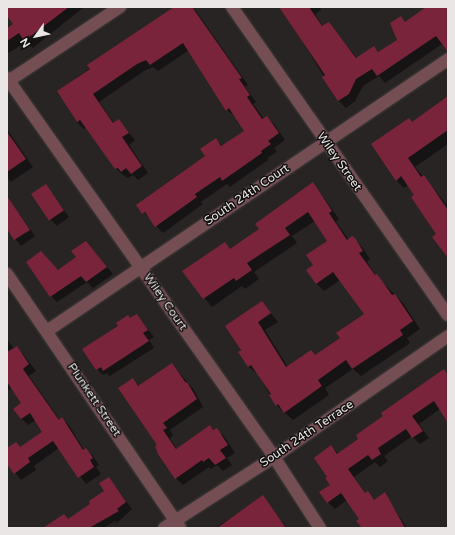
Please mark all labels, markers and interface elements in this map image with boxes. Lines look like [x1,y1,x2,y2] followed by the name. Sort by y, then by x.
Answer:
[16,16,56,56] north arrow
[18,36,33,50] text: N
[313,130,365,194] street label: Wiley Street
[202,161,292,229] street label: South 24th Court
[140,271,190,333] street label: Wiley Court
[64,361,124,439] street label: Plunkett Street
[258,397,356,471] street label: South 24th Terrace

